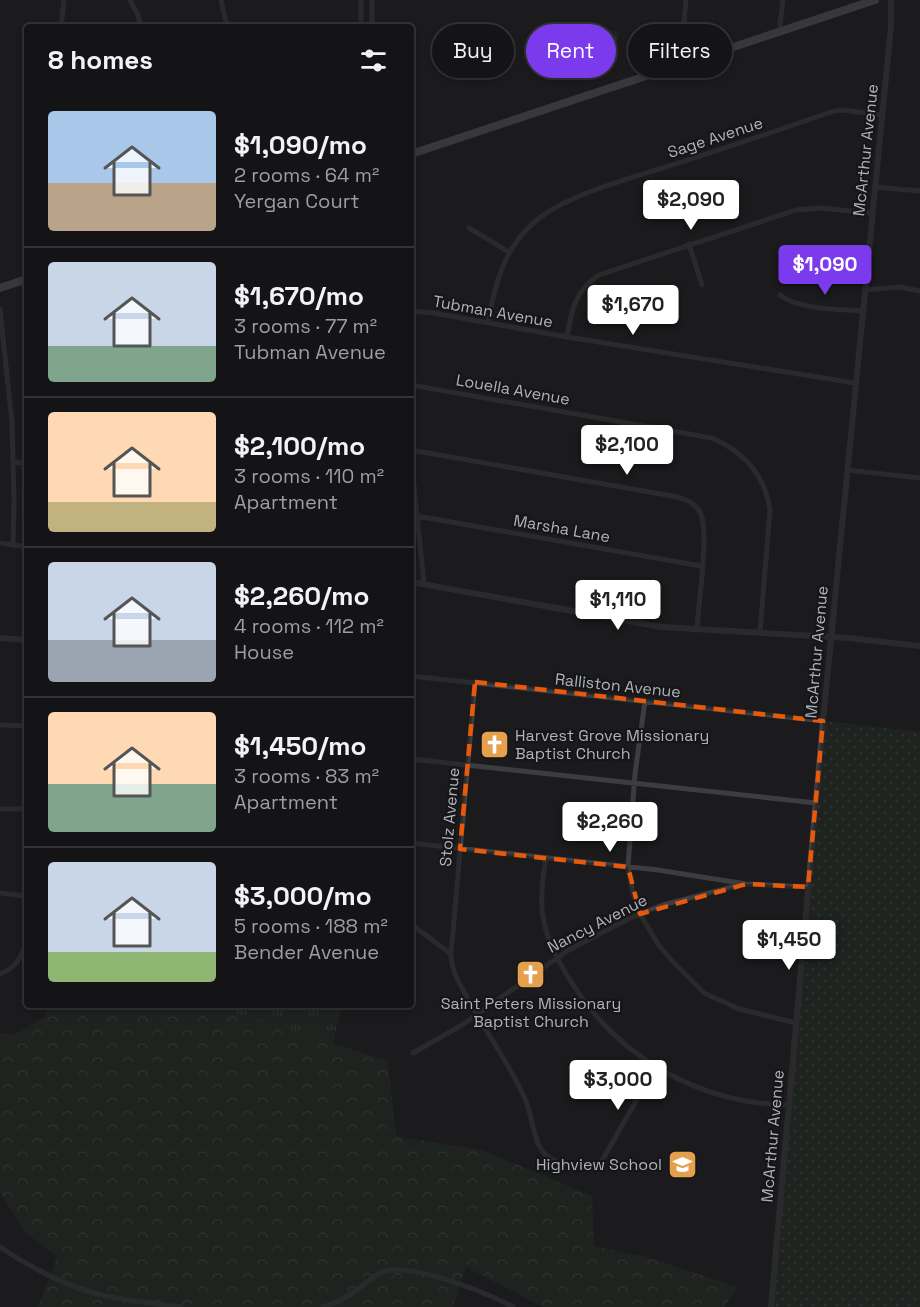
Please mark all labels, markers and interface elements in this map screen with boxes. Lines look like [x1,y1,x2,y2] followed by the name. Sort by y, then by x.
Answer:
[432,24,514,78] chip: Buy
[526,24,616,78] chip: Rent
[628,24,732,78] chip: Filters
[48,43,153,77] text: 8 homes
[357,44,390,77] icon: filters
[848,83,883,217] street label: McArthur Avenue
[665,112,765,163] street label: Sage Avenue
[234,128,367,162] text: $1,090/mo
[96,135,168,207] icon: home
[234,162,379,188] text: 2 rooms · 64 m²
[642,180,740,231] pin: $2,090
[657,186,725,212] text: $2,090
[234,188,359,214] text: Yergan Court
[776,245,874,296] pin: $1,090
[792,251,858,277] text: $1,090
[234,279,364,313] text: $1,670/mo
[584,285,682,336] pin: $1,670
[96,286,168,358] icon: home
[431,291,555,332] street label: Tubman Avenue
[602,291,664,317] text: $1,670
[234,313,377,339] text: 3 rooms · 77 m²
[234,339,386,365] text: Tubman Avenue
[454,369,572,410] street label: Louella Avenue
[578,425,676,476] pin: $2,100
[234,429,365,463] text: $2,100/mo
[595,431,659,457] text: $2,100
[96,436,168,508] icon: home
[234,463,384,489] text: 3 rooms · 110 m²
[234,489,338,515] text: Apartment
[512,510,612,547] street label: Marsha Lane
[234,579,369,613] text: $2,260/mo
[569,580,667,631] pin: $1,110
[800,585,833,719] street label: McArthur Avenue
[96,586,168,658] icon: home
[589,586,647,612] text: $1,110
[234,613,384,639] text: 4 rooms · 112 m²
[234,639,294,665] text: House
[554,668,682,703] street label: Ralliston Avenue
[515,725,709,764] place label: Harvest Grove Missionary Baptist Church
[478,728,510,760] church icon: Harvest Grove Missionary Baptist Church
[234,729,366,763] text: $1,450/mo
[96,736,168,808] icon: home
[234,763,379,789] text: 3 rooms · 83 m²
[435,767,464,867] street label: Stolz Avenue
[234,789,338,815] text: Apartment
[561,802,659,853] pin: $2,260
[576,808,644,834] text: $2,260
[234,879,372,913] text: $3,000/mo
[96,886,168,958] icon: home
[544,889,651,958] street label: Nancy Avenue
[234,913,388,939] text: 5 rooms · 188 m²
[740,920,838,971] pin: $1,450
[757,926,821,952] text: $1,450
[234,939,379,965] text: Bender Avenue
[515,959,547,991] church icon: Saint Peters Missionary Baptist Church
[441,993,621,1032] place label: Saint Peters Missionary Baptist Church
[569,1060,667,1111] pin: $3,000
[584,1066,652,1092] text: $3,000
[756,1069,789,1203] street label: McArthur Avenue
[667,1148,699,1180] school or university icon: Highview School
[536,1154,662,1175] place label: Highview School

